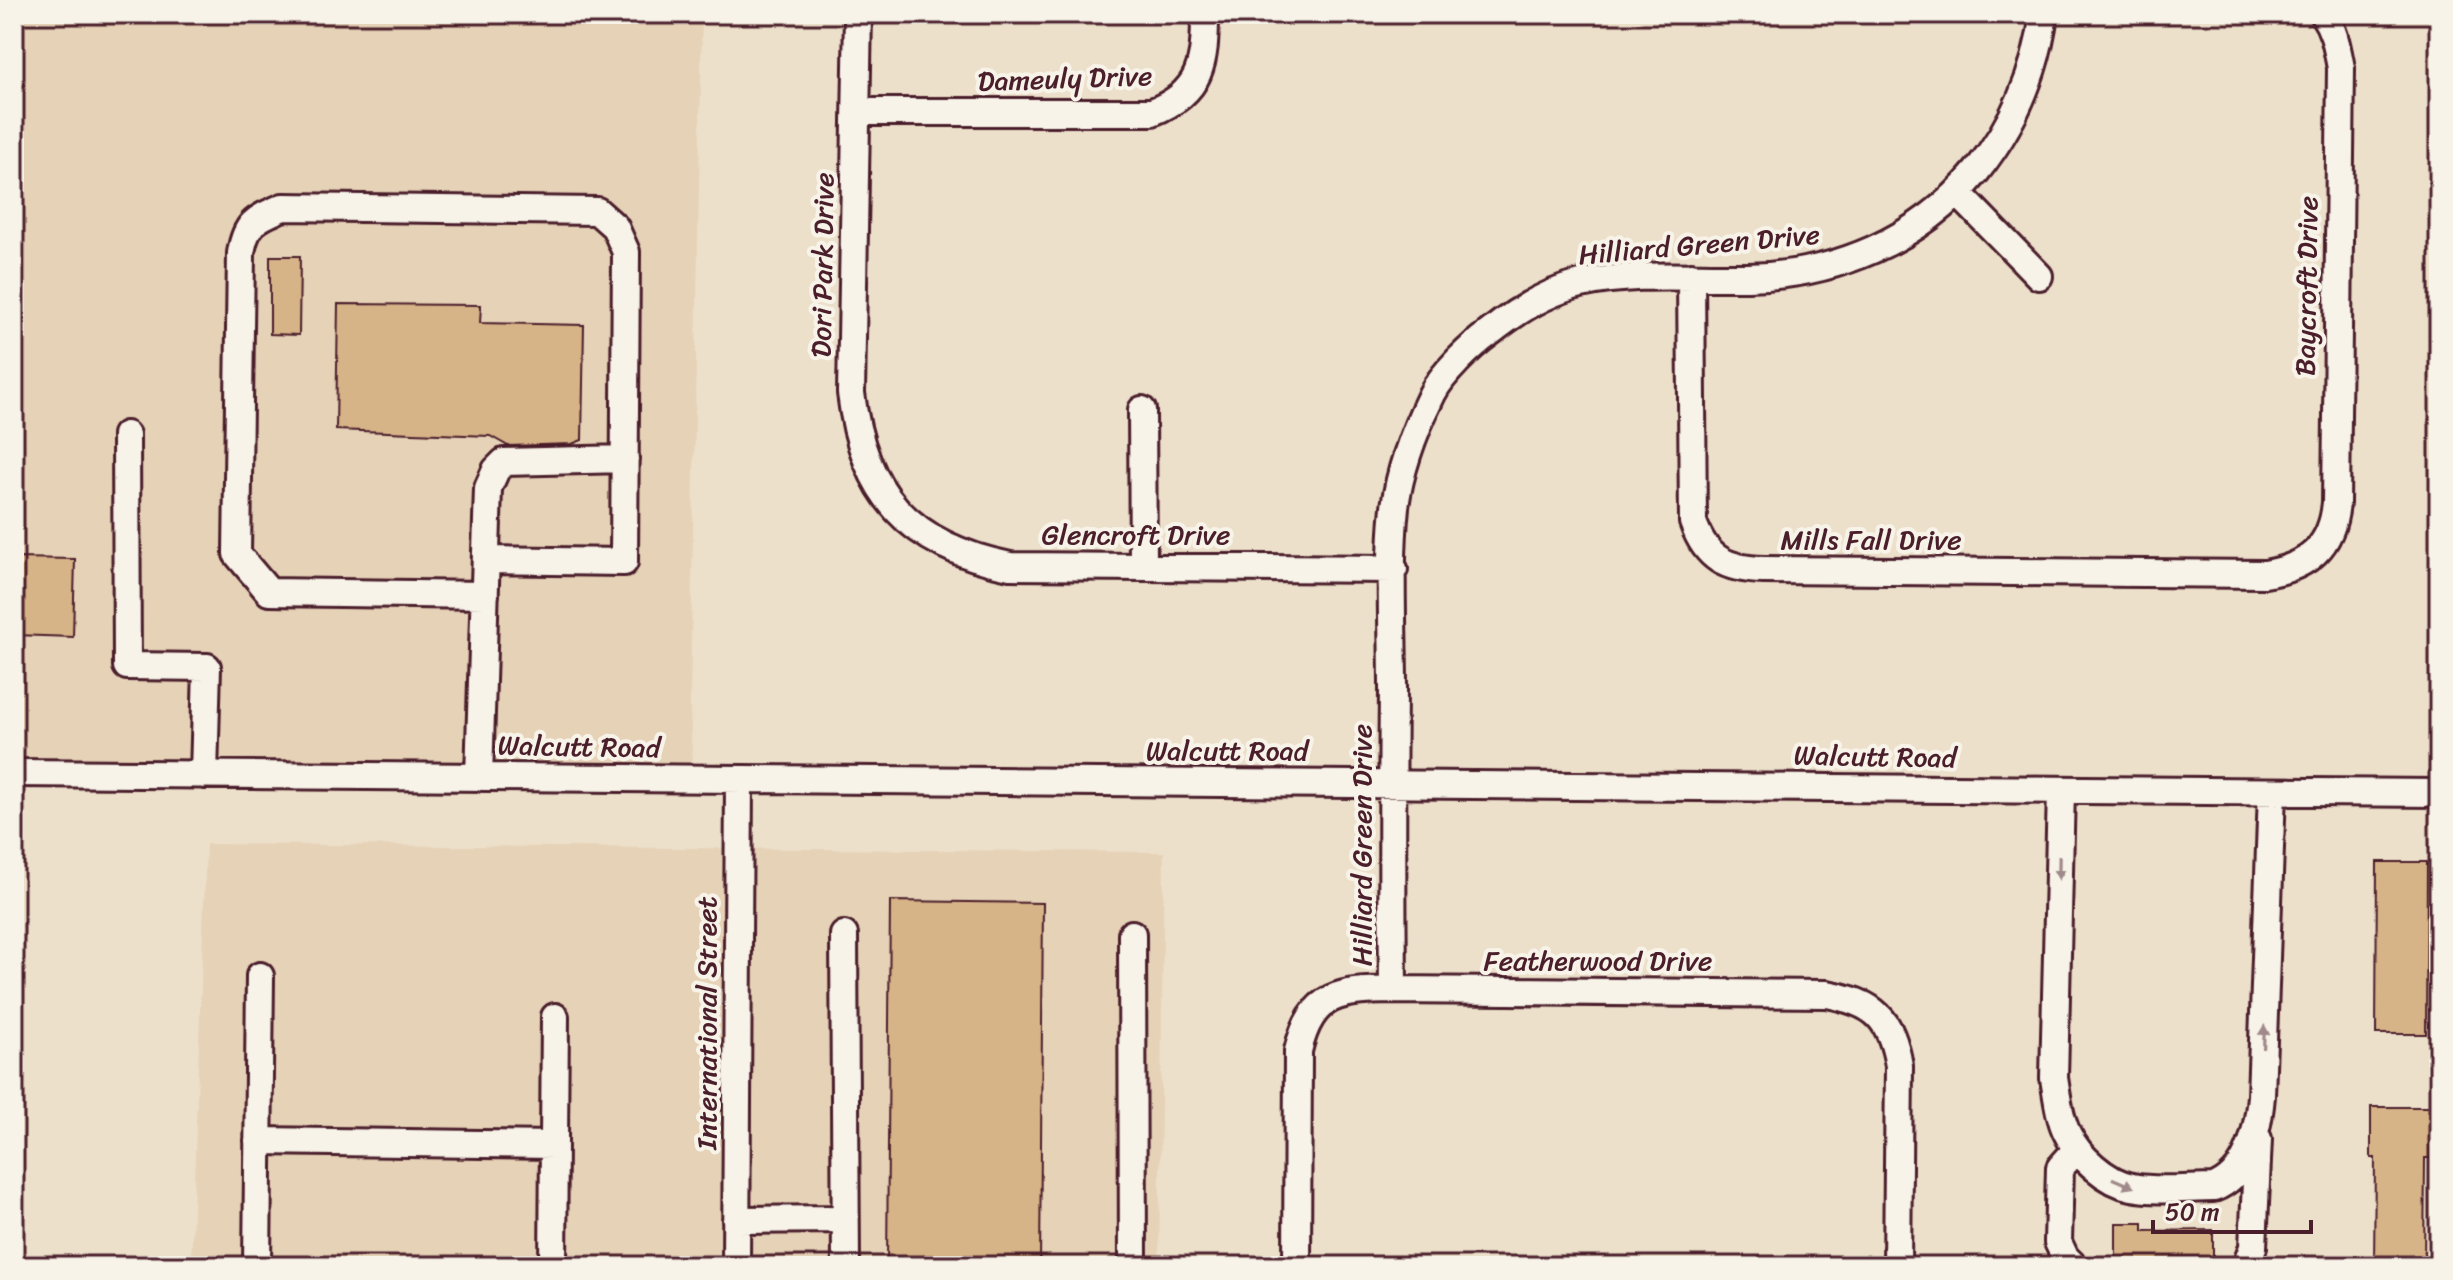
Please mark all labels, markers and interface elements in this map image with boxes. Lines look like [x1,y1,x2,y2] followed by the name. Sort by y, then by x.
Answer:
[977,51,1153,106] street label: Dameuly Drive
[796,172,849,358] street label: Dori Park Drive
[2280,196,2333,377] street label: Baycroft Drive
[1576,210,1822,279] street label: Hilliard Green Drive
[1042,510,1230,559] street label: Glencroft Drive
[1780,515,1962,564] street label: Mills Fall Drive
[497,721,663,772] street label: Walcutt Road
[1337,724,1386,966] street label: Hilliard Green Drive
[1146,726,1311,775] street label: Walcutt Road
[1793,731,1959,782] street label: Walcutt Road
[2053,856,2066,881] one-way arrow
[682,896,731,1151] street label: International Street
[1484,936,1712,985] street label: Featherwood Drive
[2258,1024,2271,1049] one-way arrow
[2112,1176,2135,1189] one-way arrow
[2153,1184,2311,1234] scale bar
[2165,1191,2220,1233] text: 50 m

